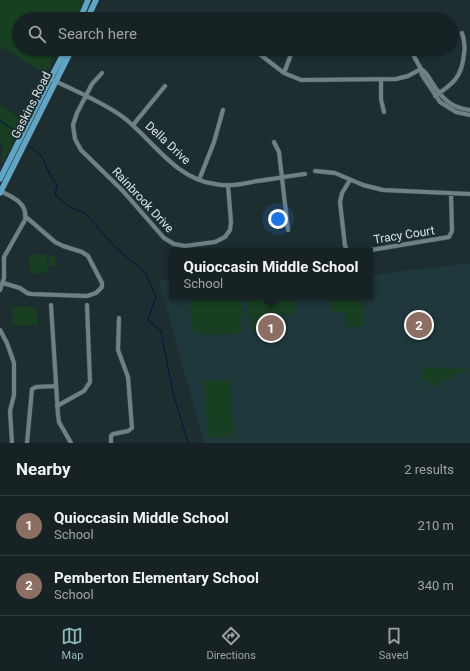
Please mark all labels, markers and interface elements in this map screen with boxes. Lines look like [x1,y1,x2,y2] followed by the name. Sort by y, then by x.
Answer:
[12,12,458,56] search box
[26,23,48,45] icon: search
[58,25,137,43] text: Search here
[8,69,54,141] street label: Gaskins Road
[143,119,193,167] street label: Della Drive
[109,165,177,235] street label: Rainbrook Drive
[268,209,288,229] your location
[372,223,436,247] street label: Tracy Court
[169,248,373,300] popup
[184,258,358,276] text: Quioccasin Middle School
[184,276,223,291] text: School
[406,310,432,340] pin: 2
[258,313,284,343] pin: 1
[16,459,71,479] text: Nearby
[404,462,454,477] text: 2 results
[54,509,229,527] text: Quioccasin Middle School
[25,518,33,533] text: 1
[417,518,454,533] text: 210 m
[54,527,94,542] text: School
[54,569,259,587] text: Pemberton Elementary School
[25,578,33,593] text: 2
[417,578,454,593] text: 340 m
[54,587,94,602] text: School
[61,625,83,662] tab: Map
[206,625,256,662] tab: Directions
[379,625,409,662] tab: Saved

